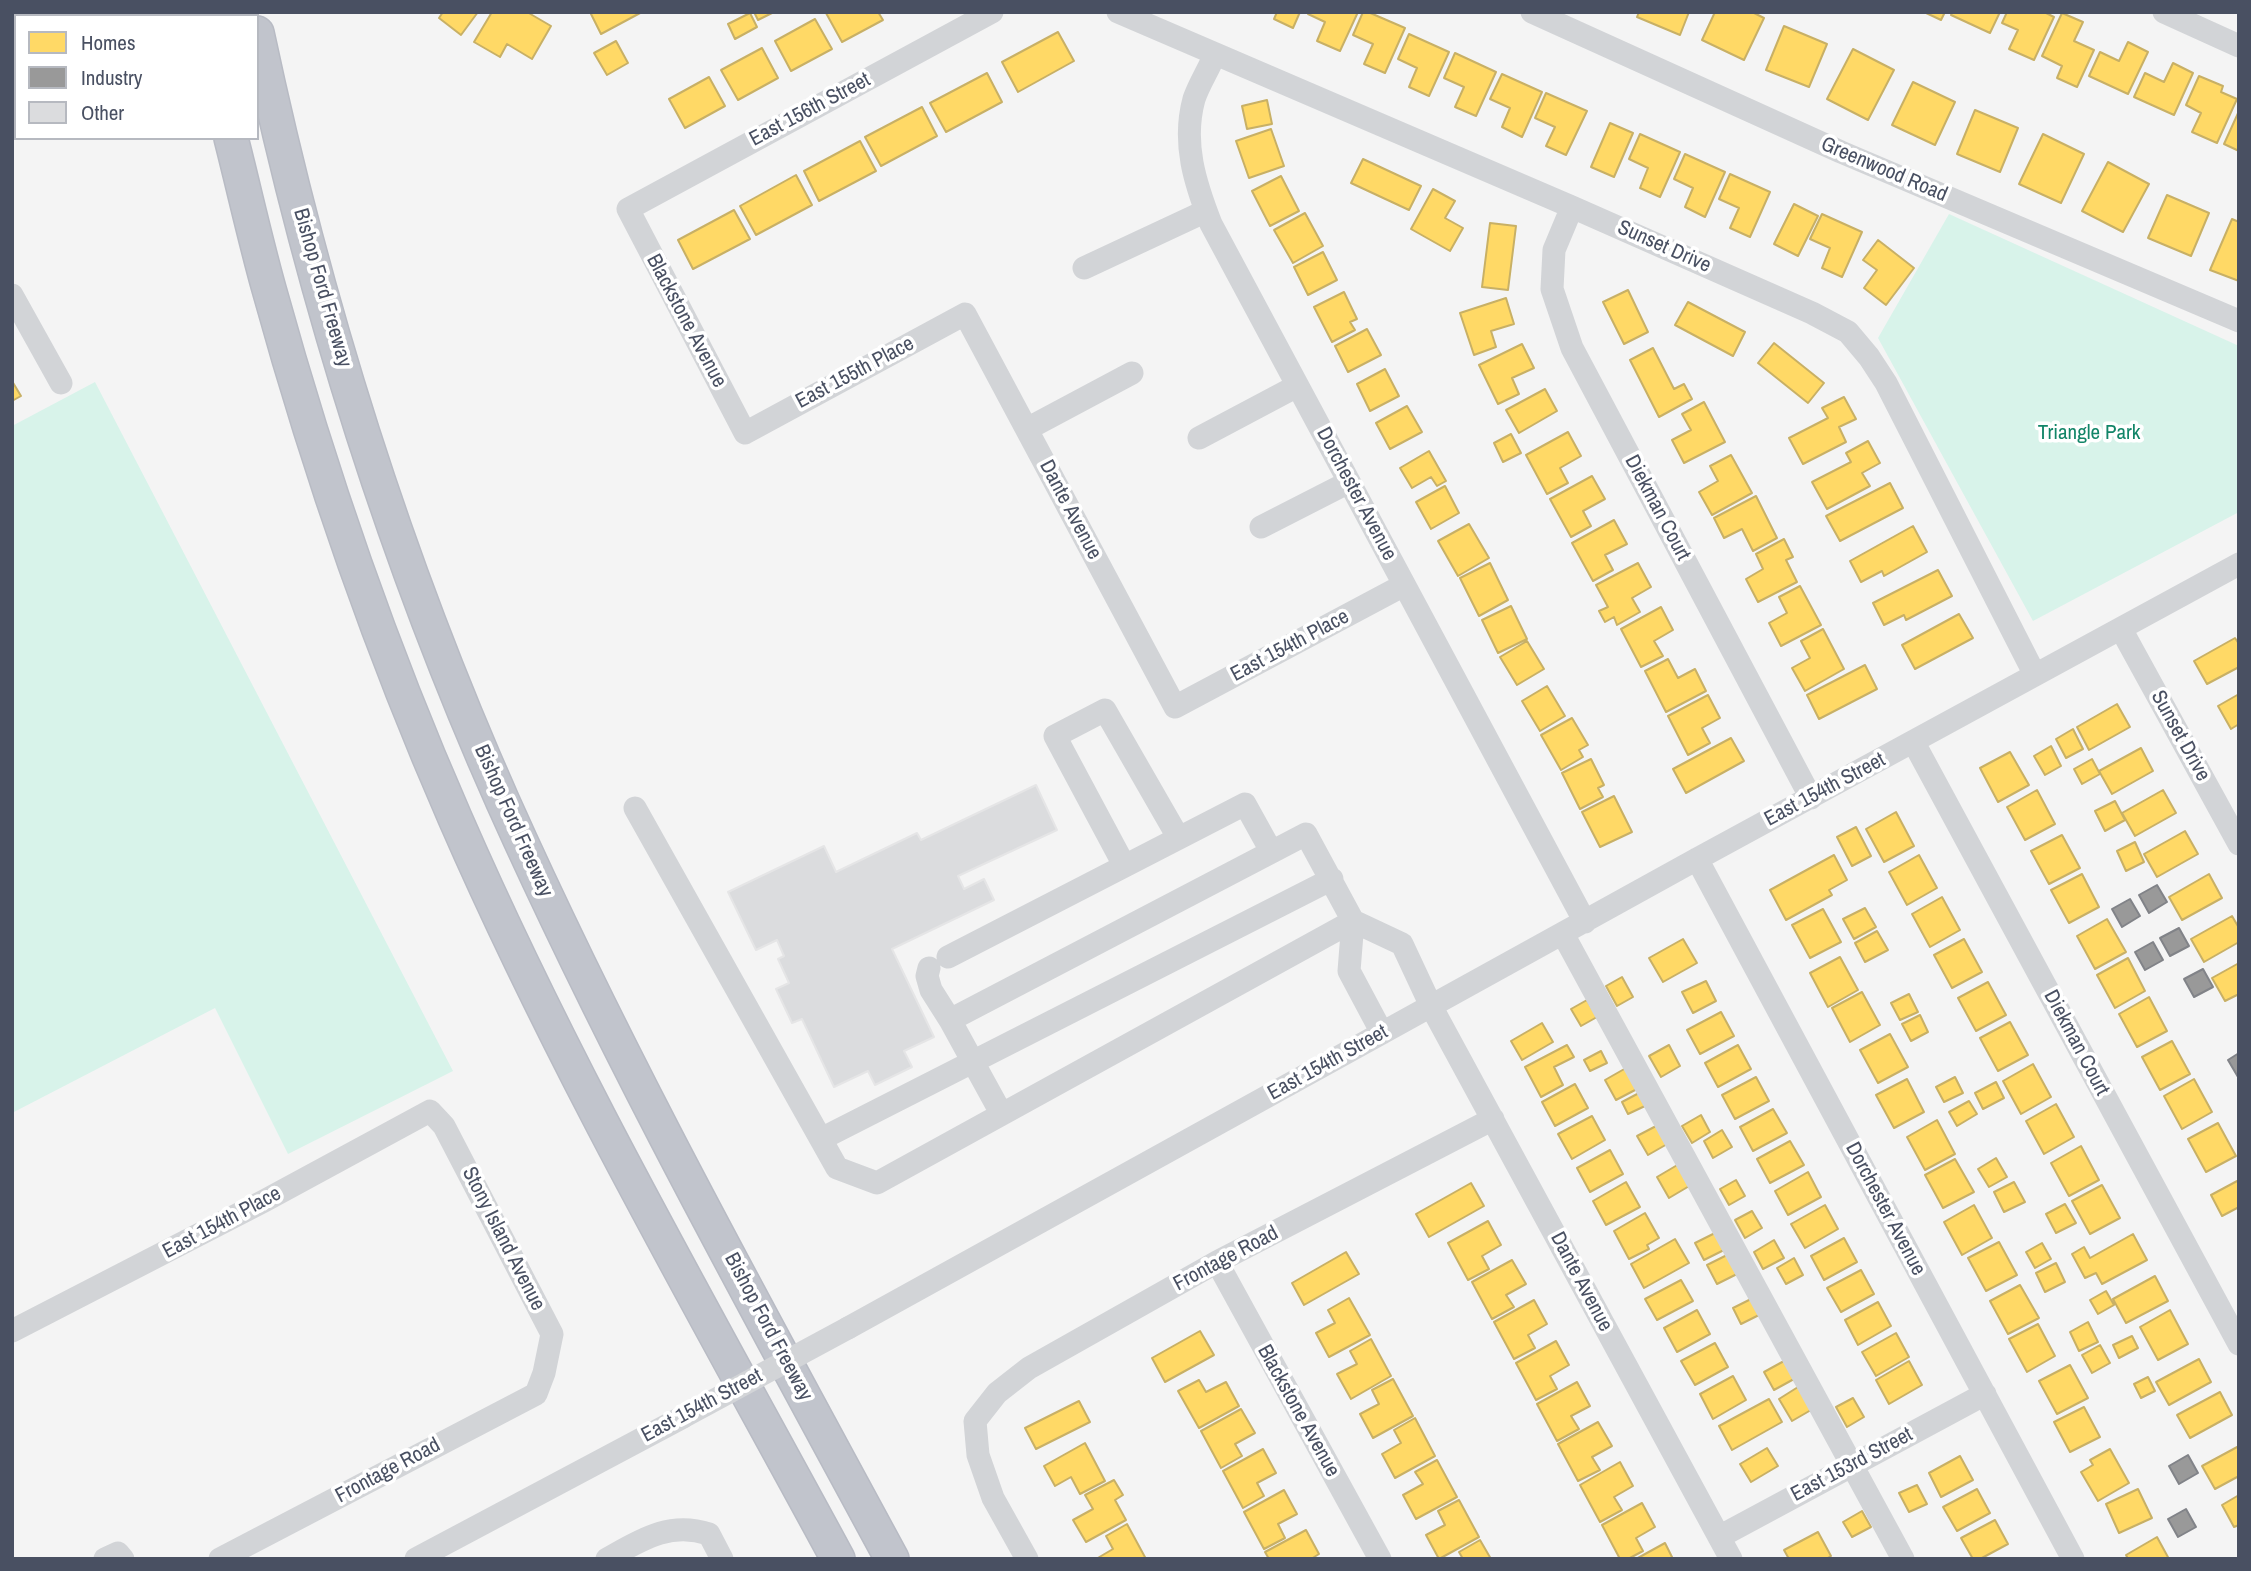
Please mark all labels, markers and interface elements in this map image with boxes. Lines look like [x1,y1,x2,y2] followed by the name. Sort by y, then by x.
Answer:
[14,14,259,140] legend
[81,28,136,57] text: Homes
[81,63,142,92] text: Industry
[745,68,875,152] street label: East 156th Street
[81,98,124,127] text: Other
[1817,132,1951,208] street label: Greenwood Road
[287,206,357,370] street label: Bishop Ford Freeway
[1613,215,1715,279] street label: Sunset Drive
[640,250,732,392] street label: Blackstone Avenue
[792,331,918,415] street label: East 155th Place
[2038,420,2140,446] park label: Triangle Park
[1310,423,1402,565] street label: Dorchester Avenue
[1619,451,1695,565] street label: Diekman Court
[1033,456,1107,564] street label: Dante Avenue
[1227,604,1353,688] street label: East 154th Place
[2145,686,2215,786] street label: Sunset Drive
[468,741,558,901] street label: Bishop Ford Freeway
[1760,748,1890,832] street label: East 154th Street
[2038,986,2114,1100] street label: Diekman Court
[1264,1020,1392,1106] street label: East 154th Street
[1839,1138,1931,1280] street label: Dorchester Avenue
[456,1163,550,1315] street label: Stony Island Avenue
[159,1181,285,1265] street label: East 154th Place
[1169,1221,1283,1297] street label: Frontage Road
[1544,1228,1618,1336] street label: Dante Avenue
[718,1249,818,1405] street label: Bishop Ford Freeway
[1251,1341,1345,1481] street label: Blackstone Avenue
[637,1364,767,1448] street label: East 154th Street
[1787,1422,1917,1508] street label: East 153rd Street
[331,1433,445,1509] street label: Frontage Road

